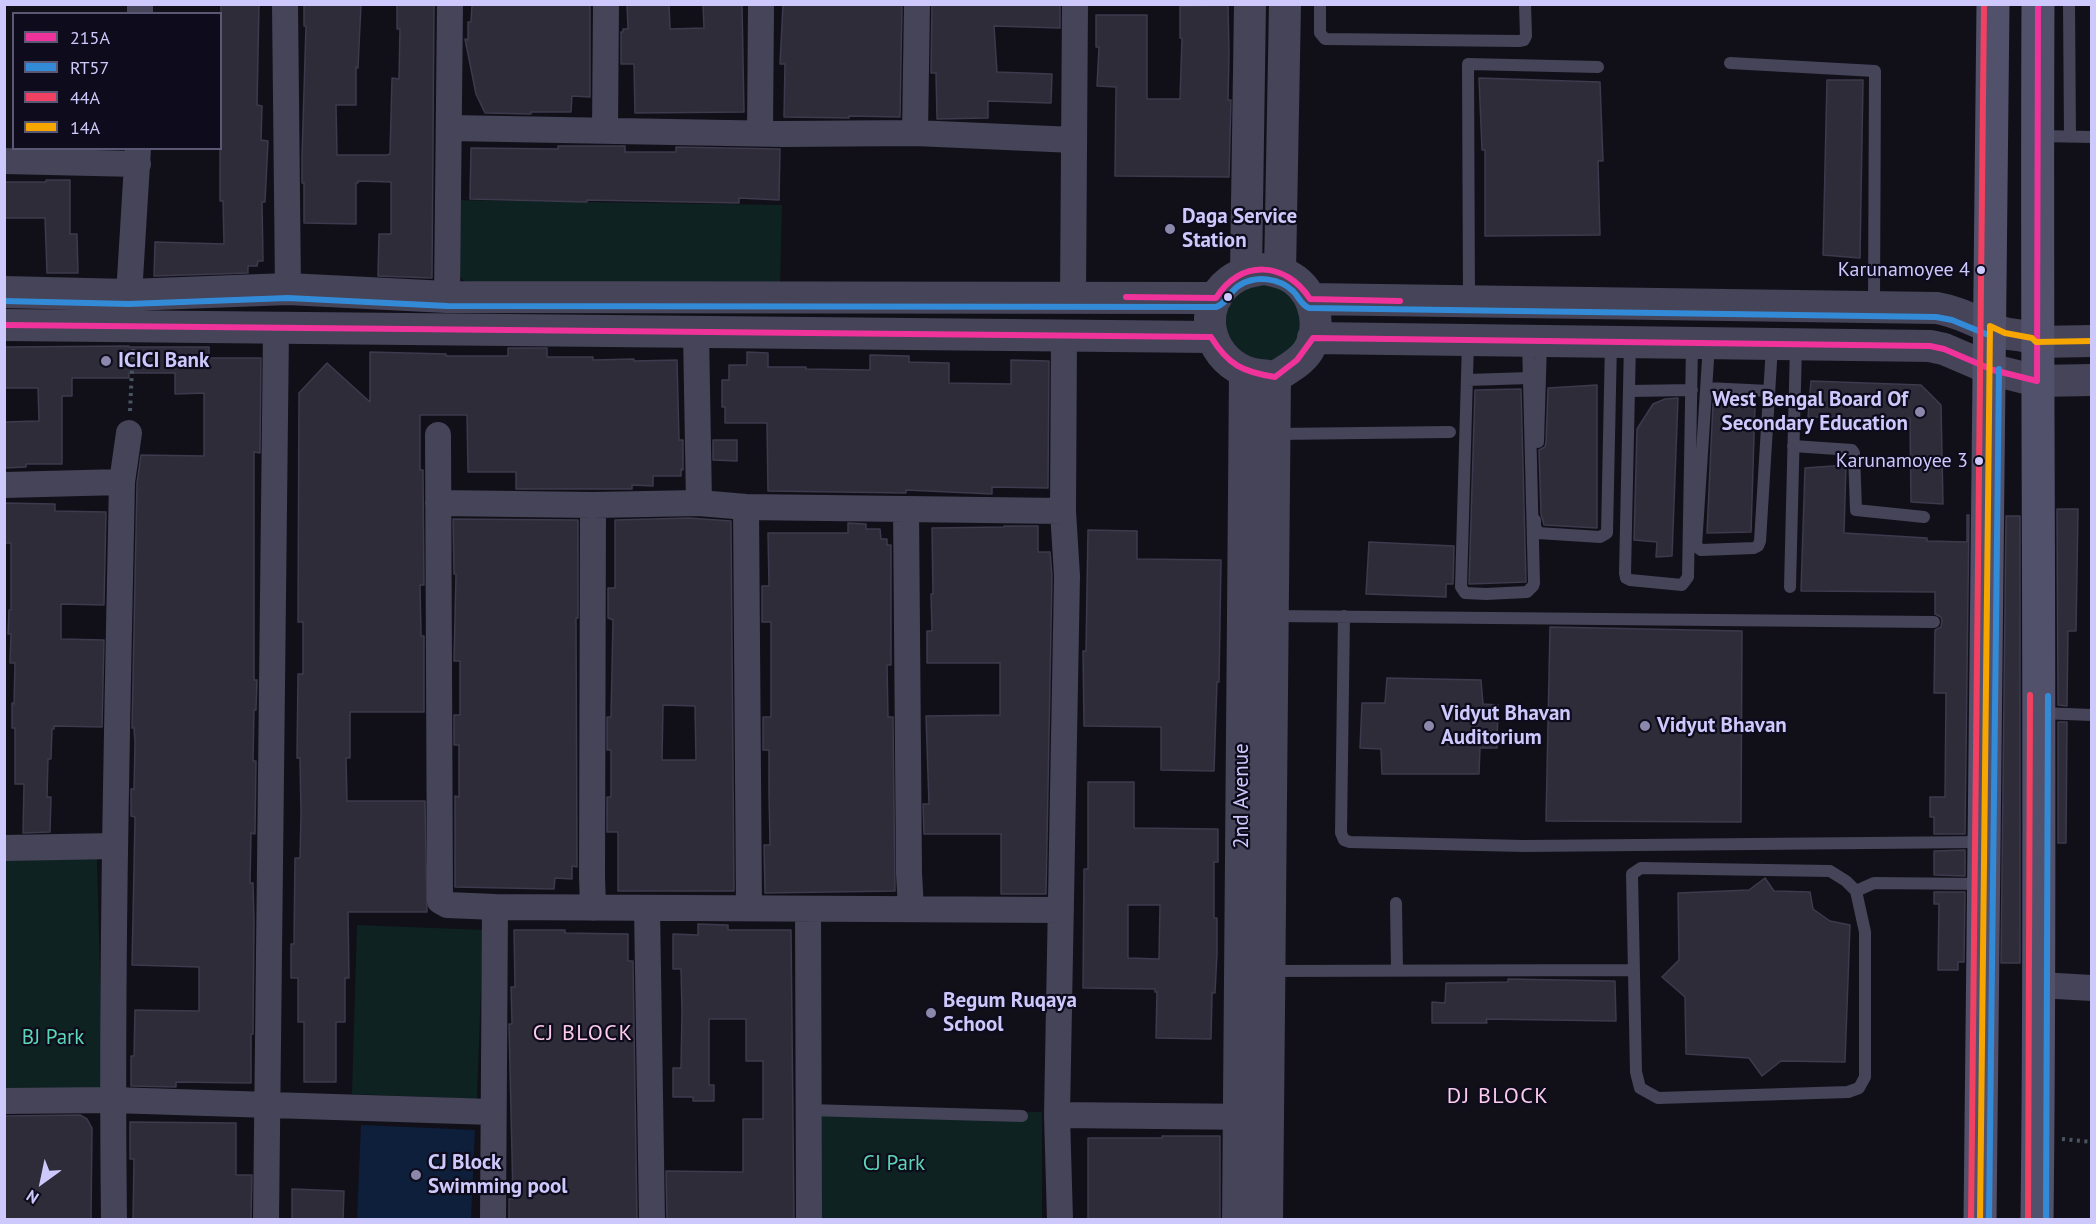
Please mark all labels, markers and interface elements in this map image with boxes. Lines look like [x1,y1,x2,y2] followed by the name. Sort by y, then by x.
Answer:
[12,12,222,150] legend
[70,26,110,49] text: 215A
[70,56,109,79] text: RT57
[70,86,100,109] text: 44A
[70,116,100,139] text: 14A
[1182,204,1297,254] place label: Daga Service Station
[1163,222,1177,236] marker: Daga Service Station
[1838,258,1970,282] place label: Karunamoyee 4
[1975,264,1987,276] marker: Karunamoyee 4
[1222,291,1234,303] unlabelled marker
[118,348,209,374] place label: ICICI Bank
[99,354,113,368] marker: ICICI Bank
[1712,387,1908,437] place label: West Bengal Board Of Secondary Education
[1913,405,1927,419] marker: West Bengal Board Of Secondary Education
[1836,449,1968,473] place label: Karunamoyee 3
[1973,455,1985,467] marker: Karunamoyee 3
[1441,701,1571,751] place label: Vidyut Bhavan Auditorium
[1657,713,1787,739] place label: Vidyut Bhavan
[1422,719,1436,733] marker: Vidyut Bhavan Auditorium
[1638,719,1652,733] marker: Vidyut Bhavan
[1229,743,1255,849] street label: 2nd Avenue
[943,988,1077,1038] place label: Begum Ruqaya School
[924,1006,938,1020] marker: Begum Ruqaya School
[533,1021,633,1047] district label: CJ BLOCK
[22,1025,84,1051] park label: BJ Park
[1447,1084,1549,1110] district label: DJ BLOCK
[428,1150,567,1200] place label: CJ Block Swimming pool
[863,1151,925,1177] park label: CJ Park
[12,1152,72,1212] north arrow
[409,1168,423,1182] marker: CJ Block Swimming pool
[22,1186,42,1208] text: N

